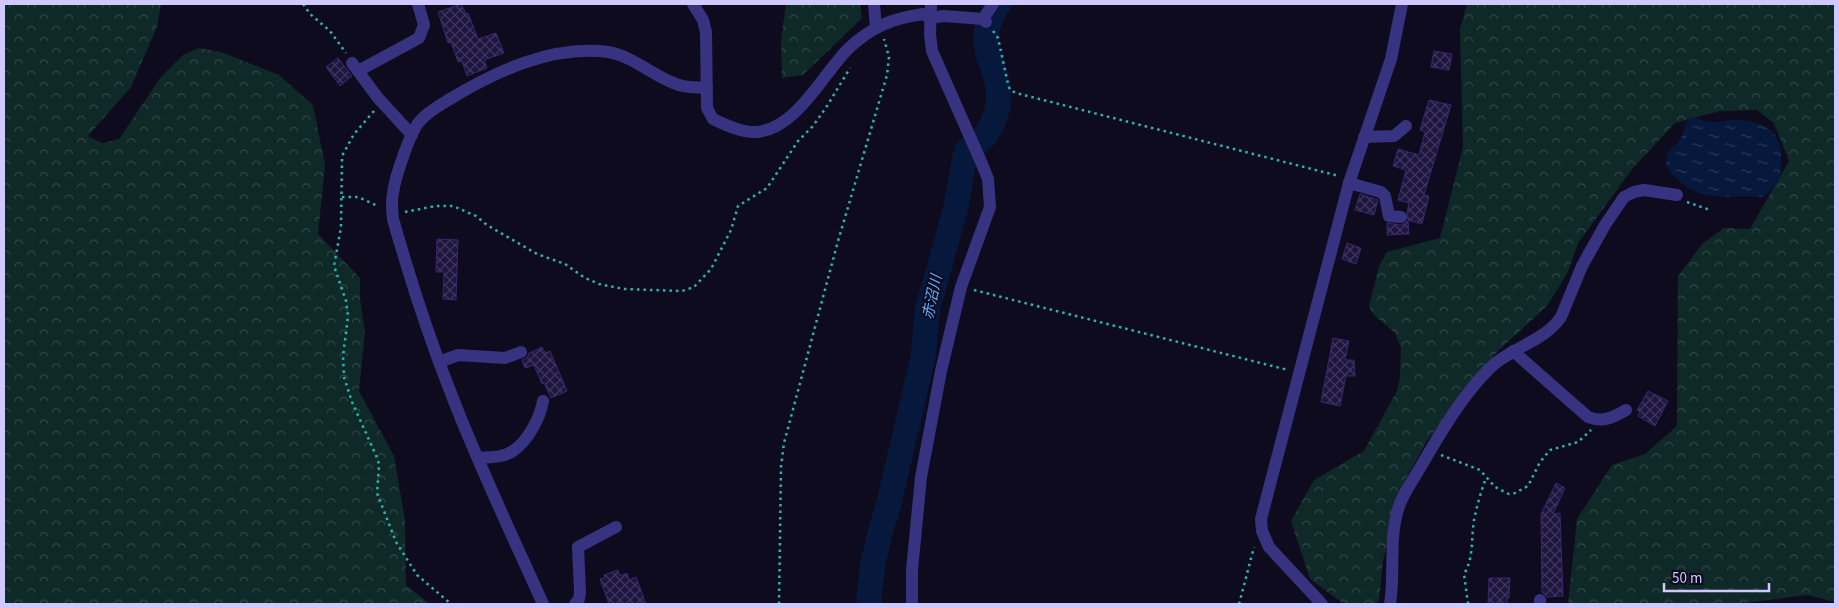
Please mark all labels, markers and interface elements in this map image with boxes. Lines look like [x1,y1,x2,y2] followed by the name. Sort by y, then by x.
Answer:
[918,271,948,321] water label: 赤沼川
[1664,560,1769,592] scale bar
[1672,568,1702,589] text: 50 m

